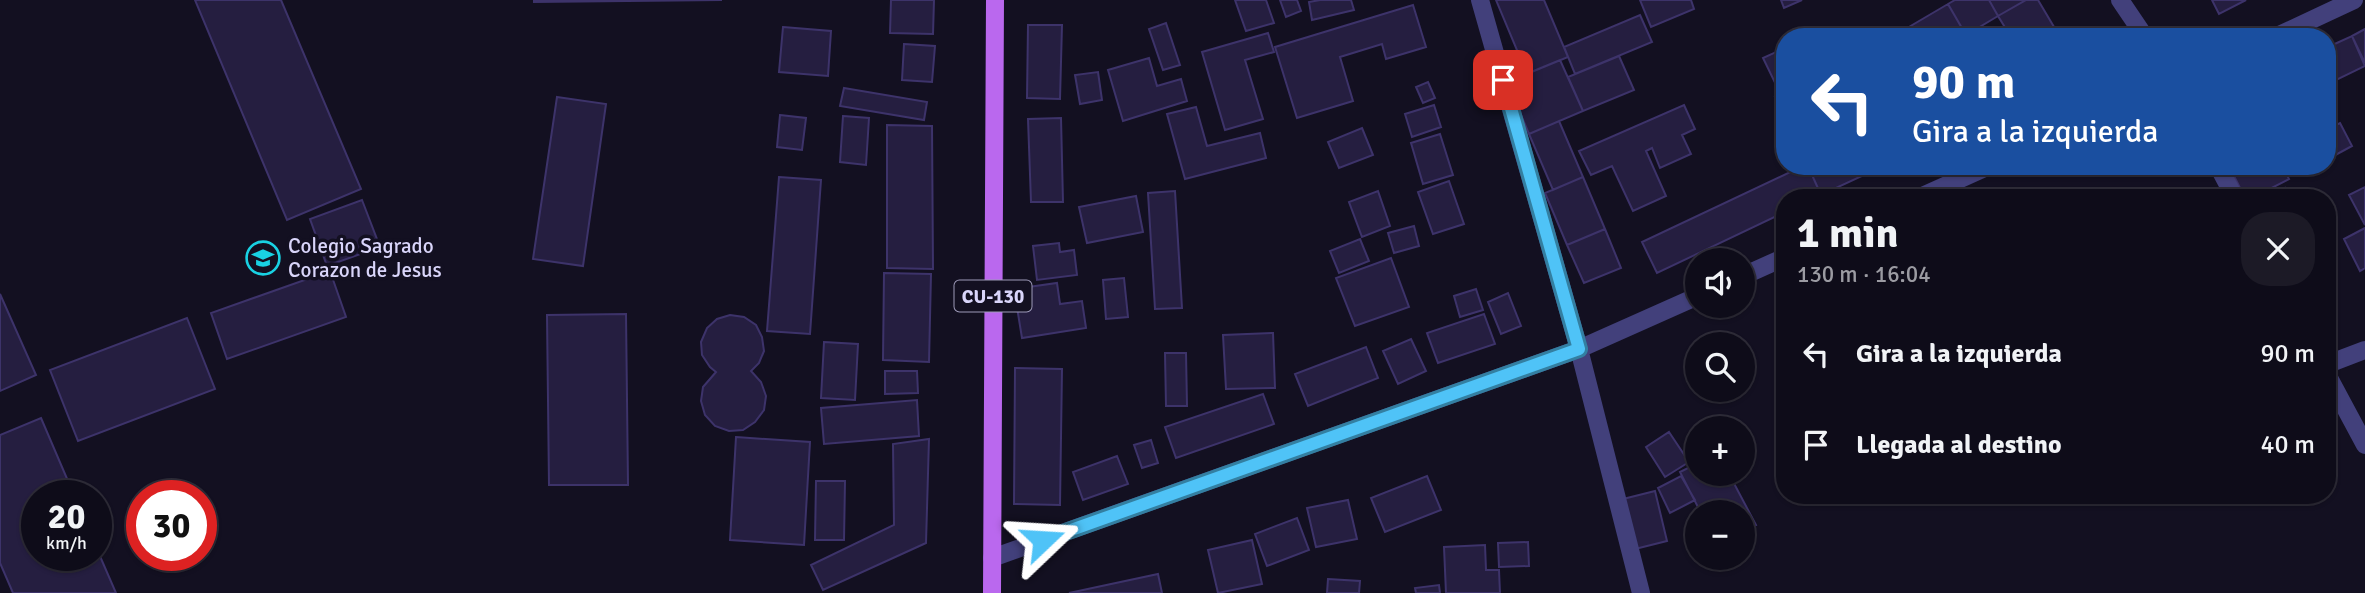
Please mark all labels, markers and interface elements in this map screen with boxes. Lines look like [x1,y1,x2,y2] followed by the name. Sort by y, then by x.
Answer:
[1473,50,1533,110] pin
[1912,52,2015,112] text: 90 m
[1797,56,1888,147] icon: left
[1484,61,1522,99] icon: arrive
[1912,112,2159,151] text: Gira a la izquierda
[1797,208,1898,259] text: 1 min
[2241,212,2315,286] button: close
[288,233,442,283] place label: Colegio Sagrado Corazon de Jesus
[244,239,282,277] school or university icon: Colegio Sagrado Corazon de Jesus
[1685,248,1755,570] map controls
[1685,248,1755,318] button: sound
[1797,260,1931,289] text: 130 m · 16:04
[954,280,1032,312] road number: CU-130
[1685,332,1755,402] button: search
[1797,335,1835,373] icon: left
[1856,338,2062,370] text: Gira a la izquierda
[2260,338,2315,370] text: 90 m
[1685,416,1755,486] button: +
[1797,426,1835,464] icon: arrive
[1856,429,2062,461] text: Llegada al destino
[2260,429,2315,461] text: 40 m
[126,480,217,571] speed limit sign: 30
[48,495,85,538] text: 20
[1685,500,1755,570] button: −
[1006,503,1080,577] position arrow
[46,532,87,554] text: km/h

